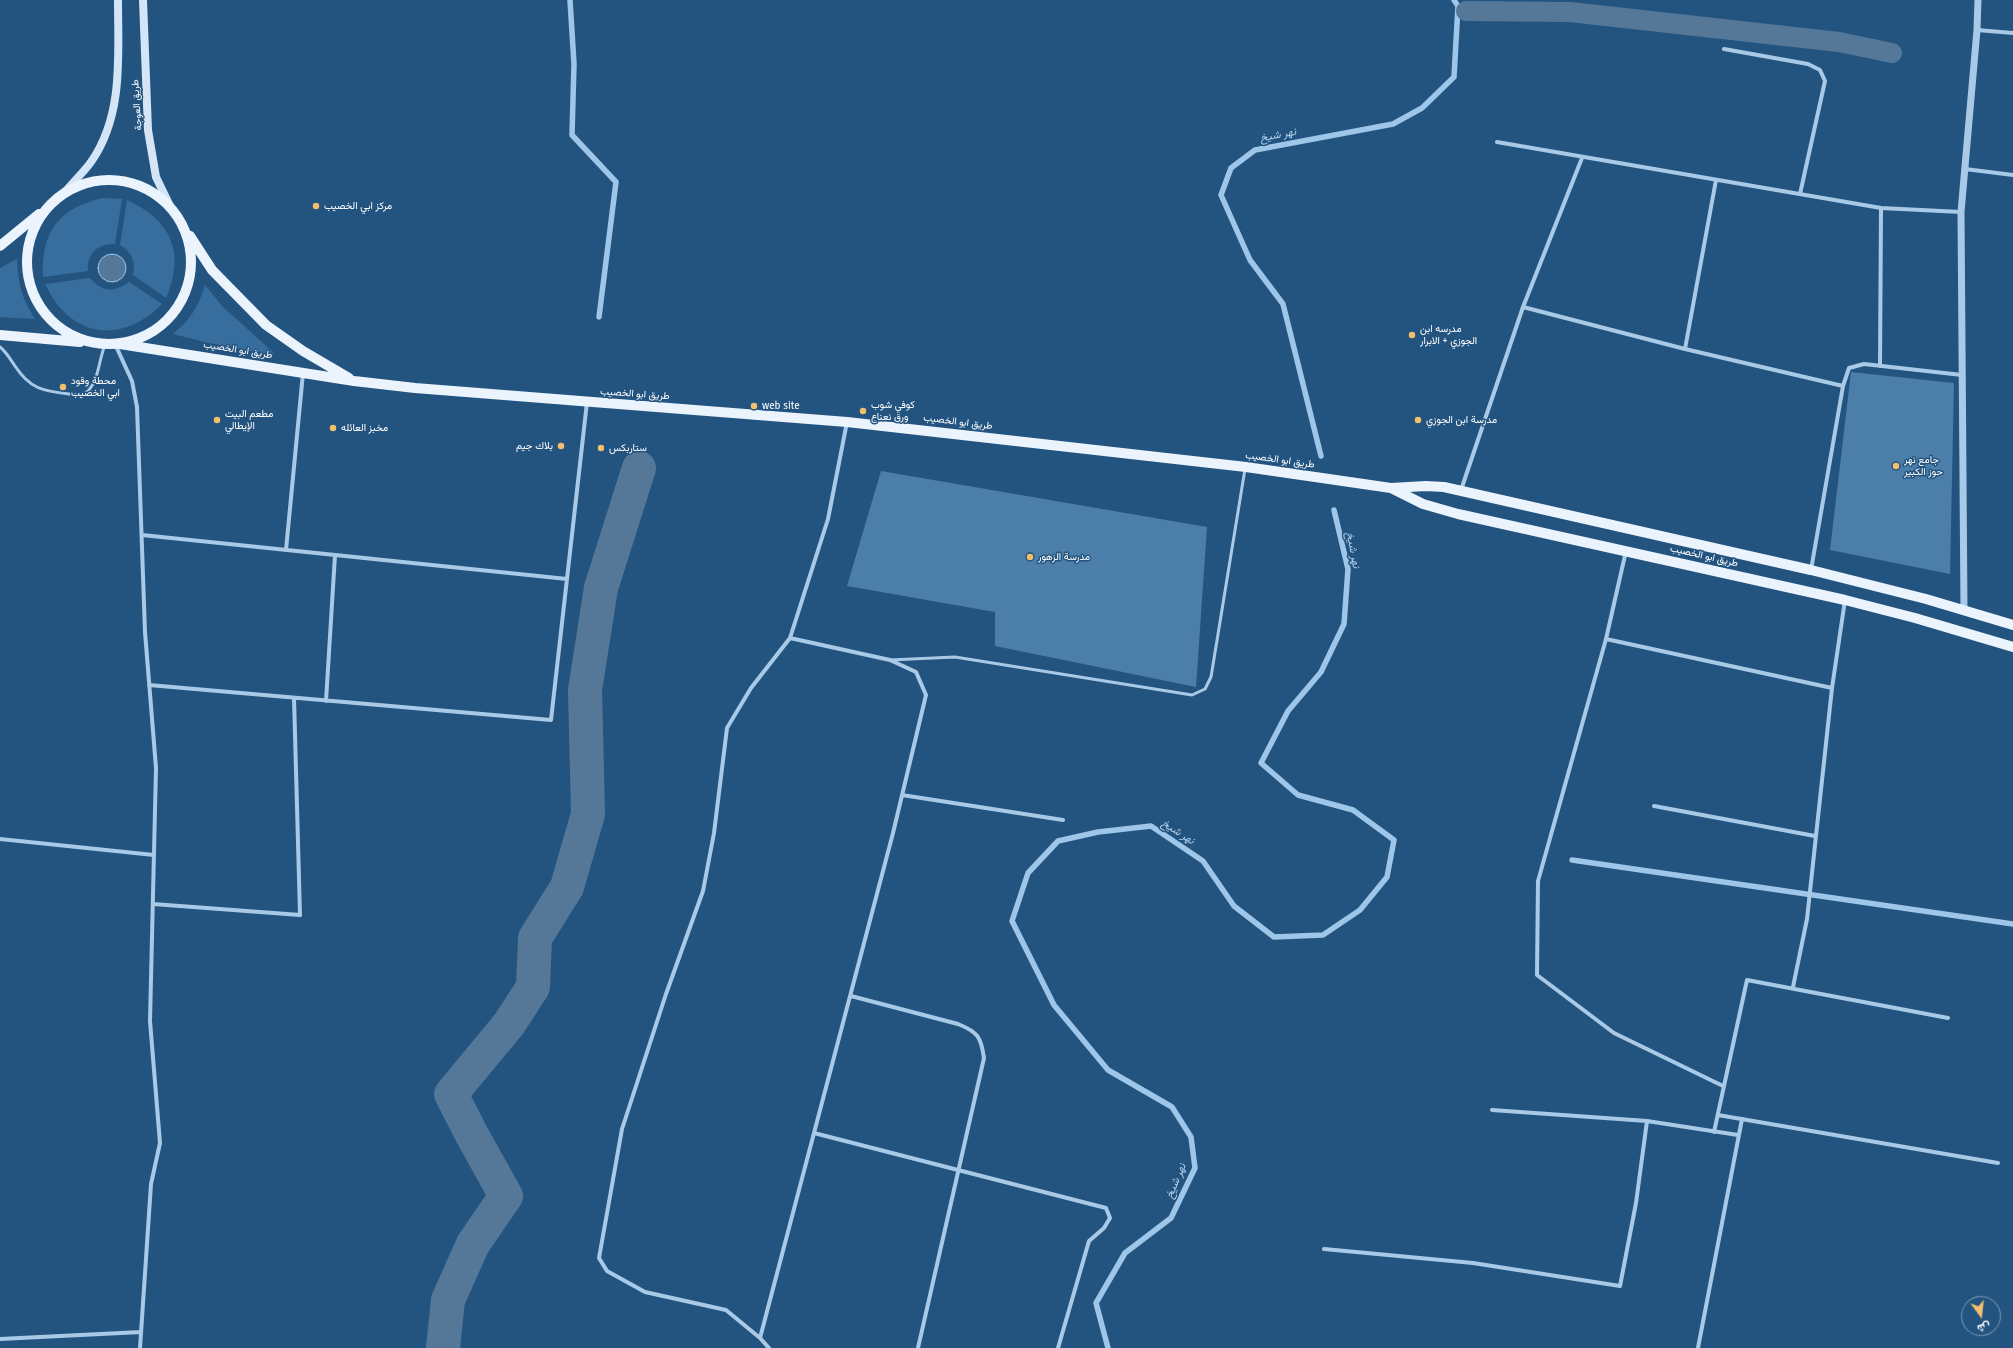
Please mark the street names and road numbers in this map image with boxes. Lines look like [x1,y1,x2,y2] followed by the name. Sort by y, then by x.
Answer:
[129,79,145,131] street label: طريق العوجة
[203,339,273,361] street label: طريق ابو الخصيب
[600,386,670,402] street label: طريق ابو الخصيب
[923,412,993,432] street label: طريق ابو الخصيب
[1245,449,1315,471] street label: طريق ابو الخصيب
[1669,542,1739,570] street label: طريق ابو الخصيب

